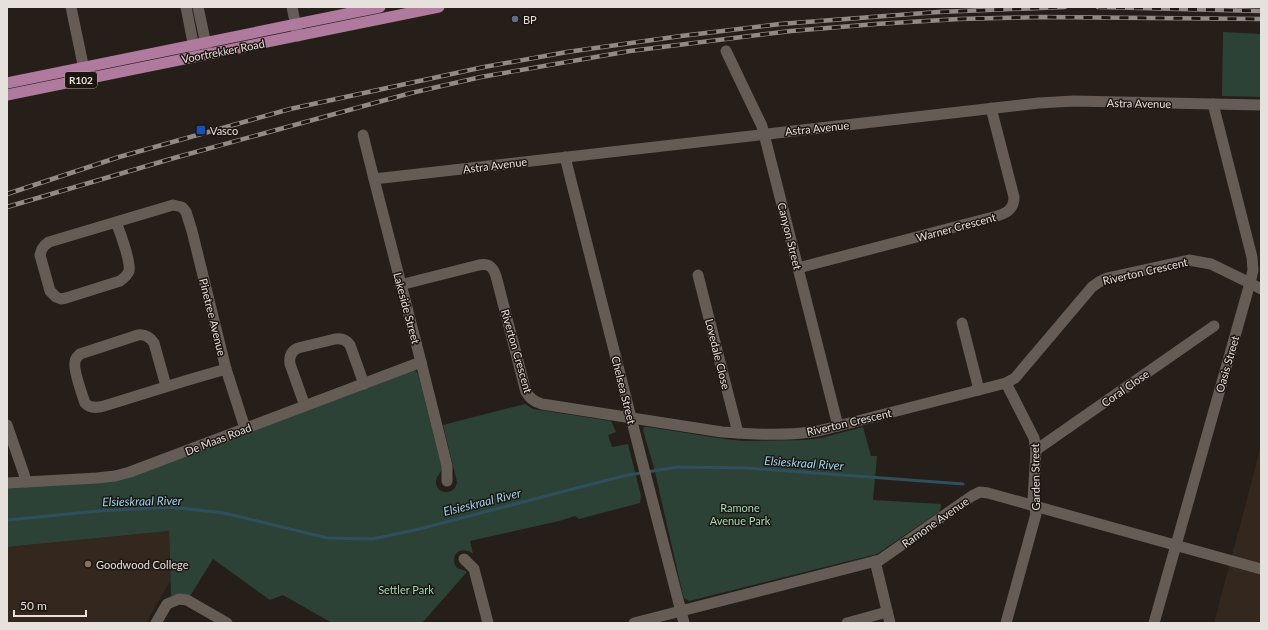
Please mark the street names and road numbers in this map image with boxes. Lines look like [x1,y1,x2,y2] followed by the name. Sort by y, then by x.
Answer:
[180,37,266,65] street label: Voortrekker Road
[65,72,97,88] road number: R102
[1107,96,1171,110] street label: Astra Avenue
[784,118,850,138] street label: Astra Avenue
[462,155,528,175] street label: Astra Avenue
[775,201,805,271] street label: Canyon Street
[915,210,997,244] street label: Warner Crescent
[1101,255,1189,287] street label: Riverton Crescent
[391,271,423,345] street label: Lakeside Street
[197,277,229,357] street label: Pinetree Avenue
[499,308,535,394] street label: Riverton Crescent
[703,317,733,391] street label: Lovedale Close
[1213,334,1241,394] street label: Oasis Street
[609,355,639,425] street label: Chelsea Street
[1099,367,1151,409] street label: Coral Close
[805,406,893,438] street label: Riverton Crescent
[183,420,253,458] street label: De Maas Road
[1028,443,1042,511] street label: Garden Street
[899,494,971,550] street label: Ramone Avenue

